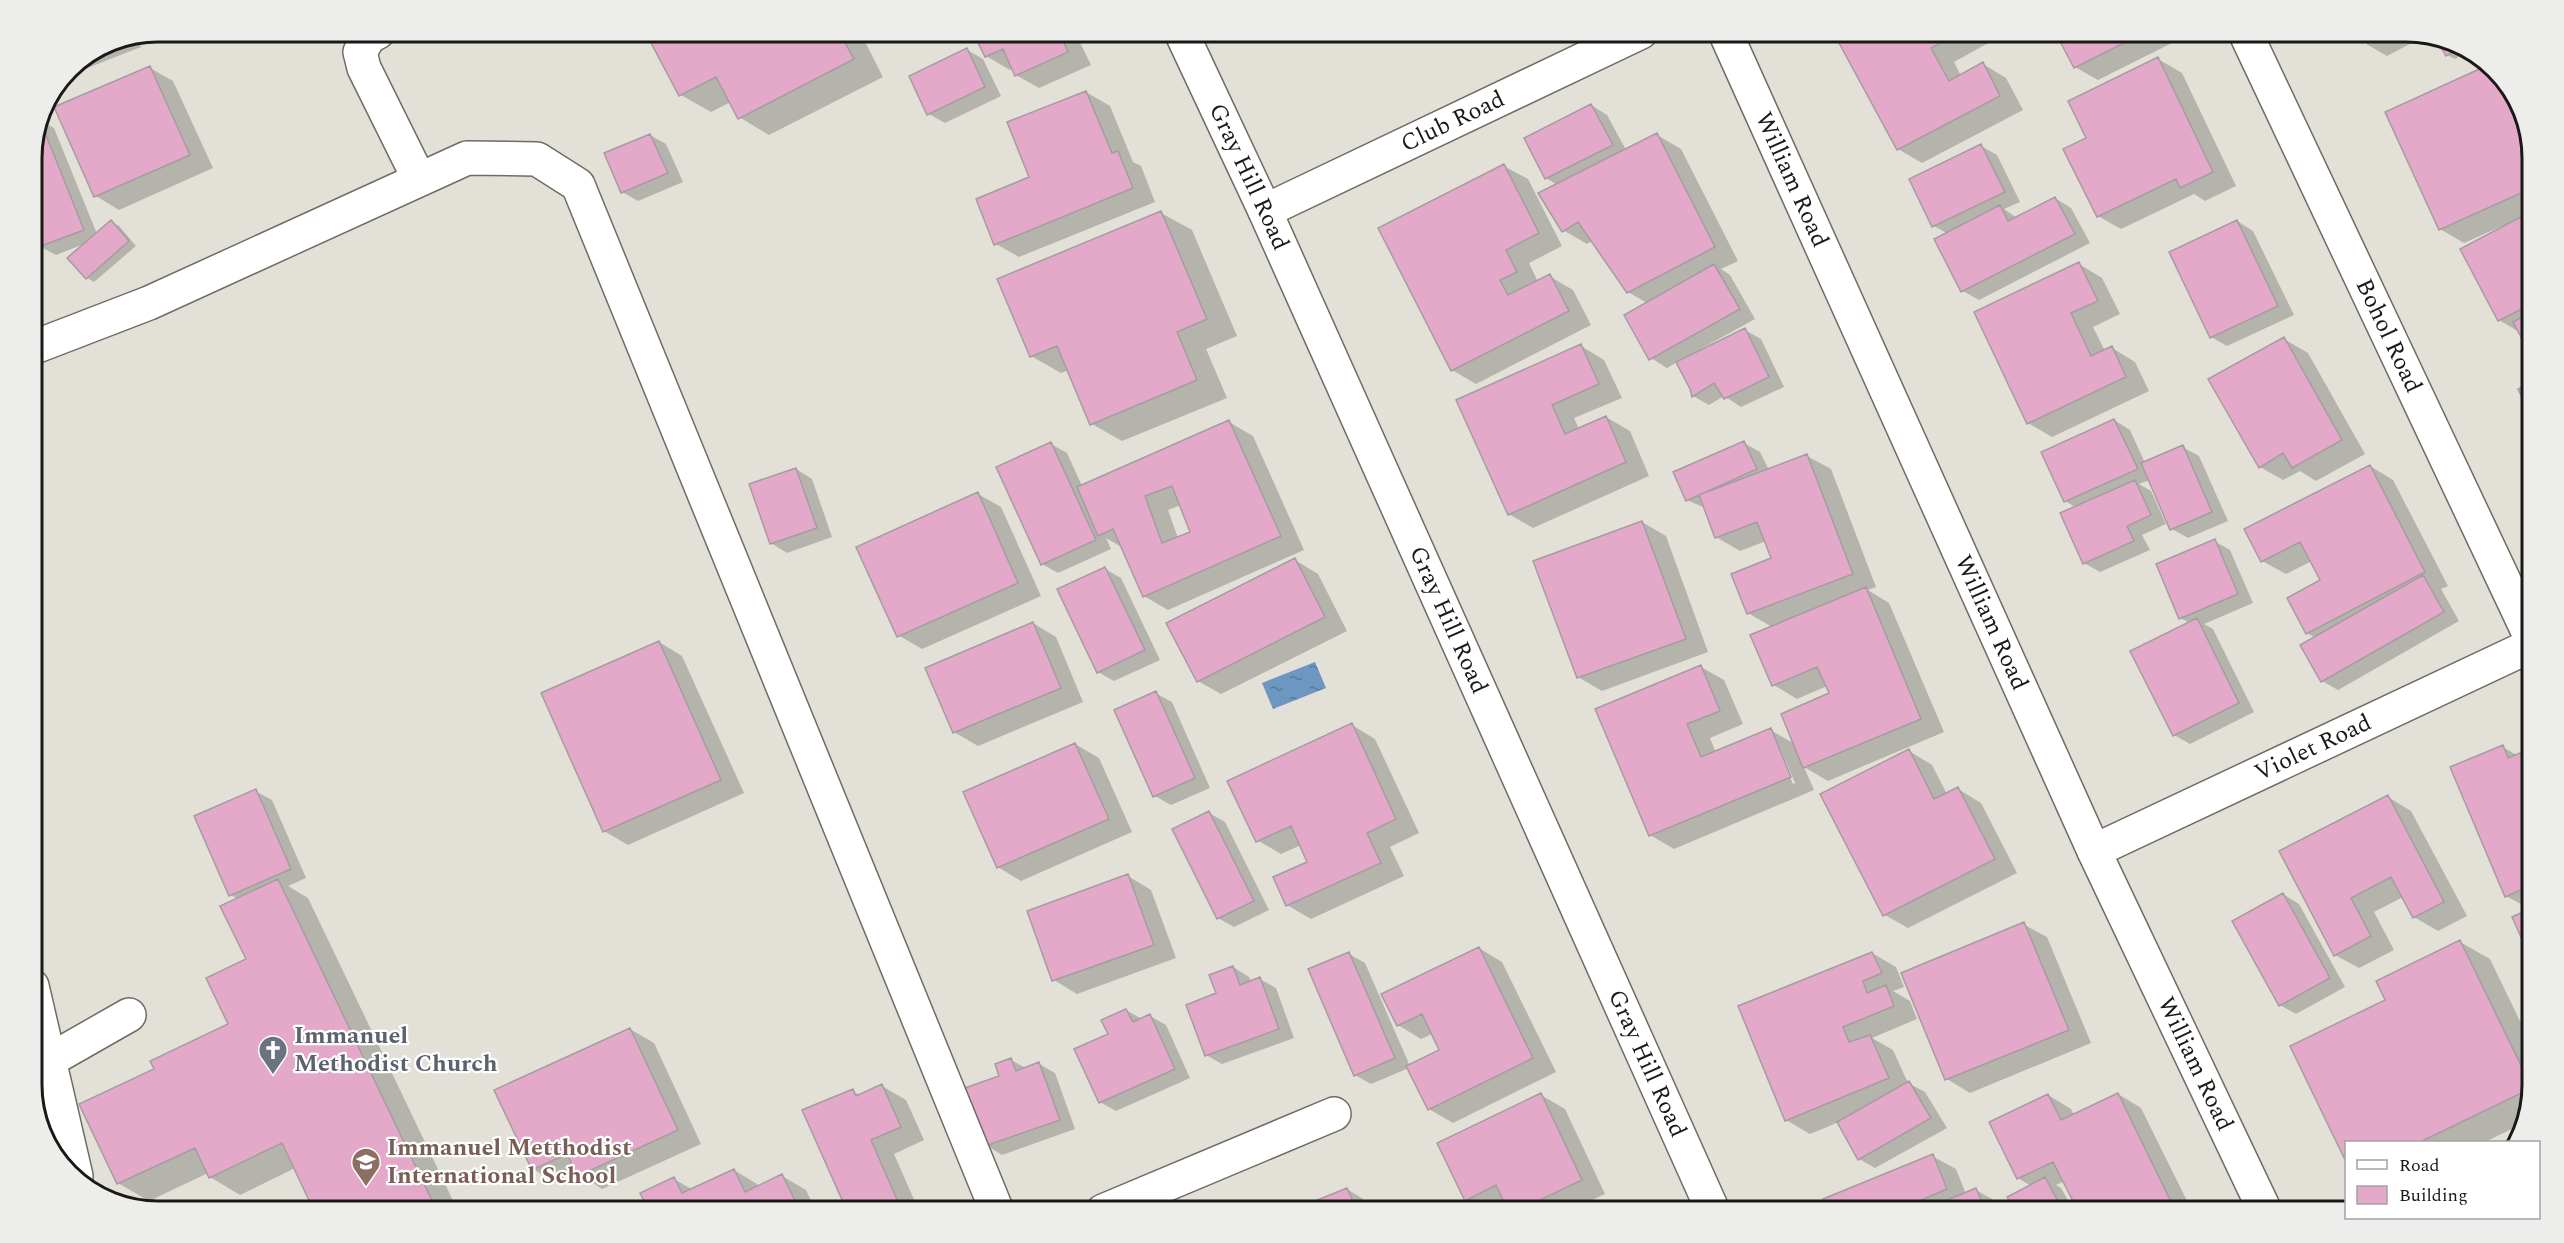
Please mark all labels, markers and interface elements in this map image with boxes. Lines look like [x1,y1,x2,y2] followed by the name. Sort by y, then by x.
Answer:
[1395,81,1511,162] street label: Club Road
[1199,97,1298,256] street label: Gray Hill Road
[1745,106,1838,253] street label: William Road
[2346,272,2431,399] street label: Bohol Road
[1399,540,1497,700] street label: Gray Hill Road
[1945,549,2037,696] street label: William Road
[2249,705,2377,791] street label: Violet Road
[1598,984,1696,1143] street label: Gray Hill Road
[2148,991,2242,1137] street label: William Road
[294,1018,498,1082] place label: Immanuel Methodist Church
[257,1034,289,1076] church icon: Immanuel Methodist Church
[387,1130,631,1194] place label: Immanuel Metthodist International School
[2345,1141,2540,1219] legend
[350,1146,382,1188] school or university icon: Immanuel Metthodist International School
[2399,1152,2440,1179] text: Road
[2399,1182,2468,1209] text: Building

